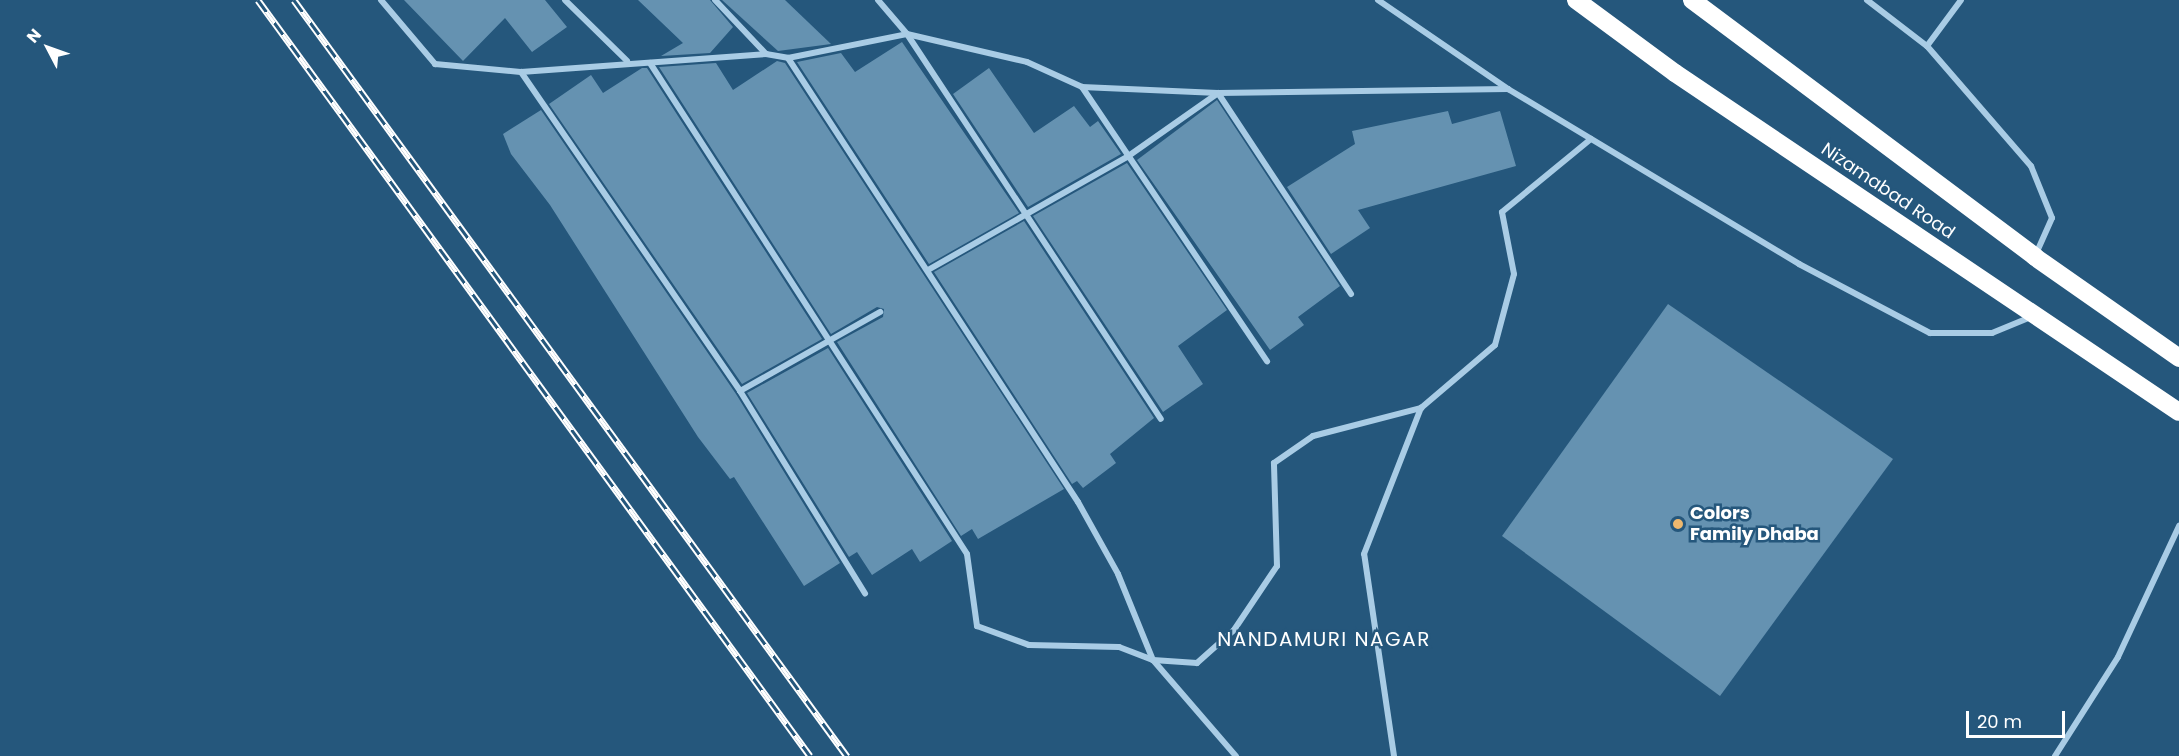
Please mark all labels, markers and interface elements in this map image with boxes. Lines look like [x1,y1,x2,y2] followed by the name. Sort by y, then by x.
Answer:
[18,18,78,78] north arrow
[21,24,47,48] text: N
[1817,138,1959,244] street label: Nizamabad Road
[1690,503,1819,546] place label: Colors Family Dhaba
[1671,517,1685,531] marker: Colors Family Dhaba
[1217,627,1431,651] district label: NANDAMURI NAGAR
[1969,699,2068,737] scale bar
[1977,709,2022,734] text: 20 m

